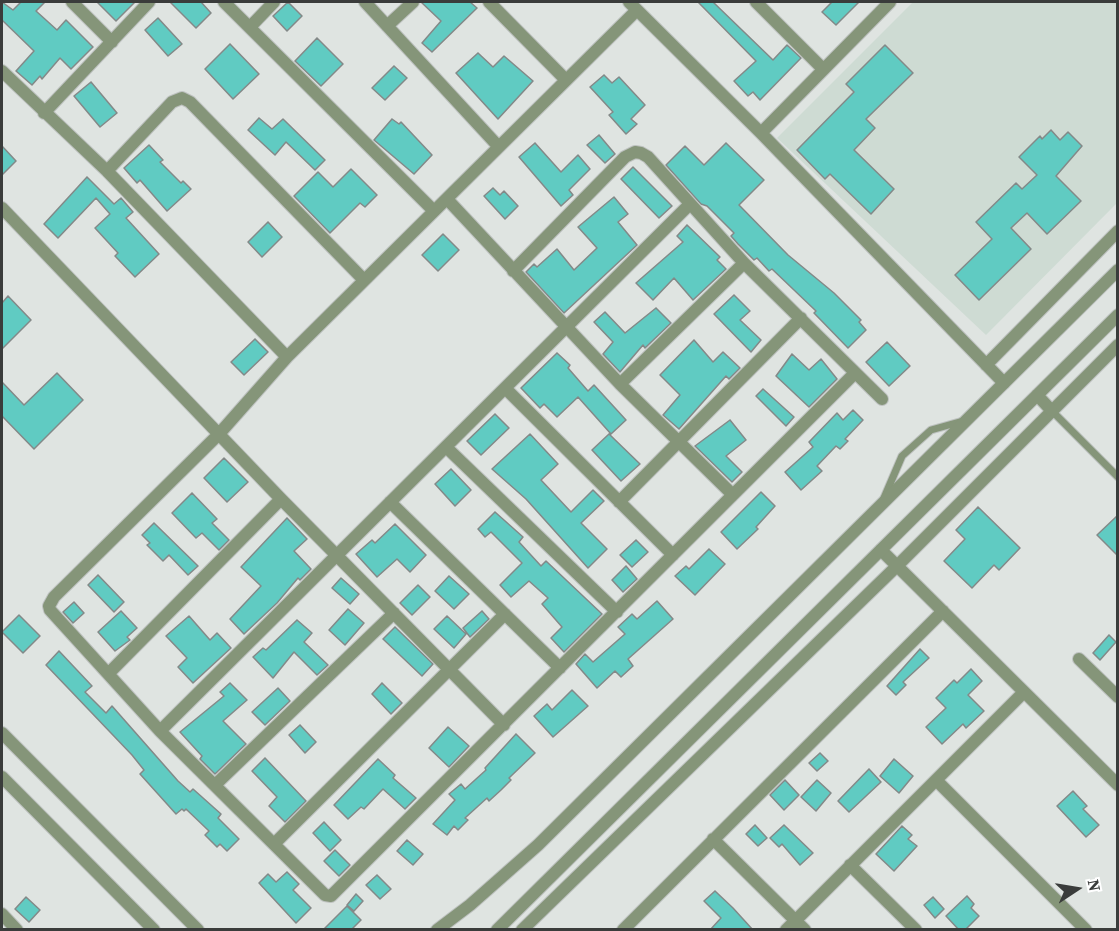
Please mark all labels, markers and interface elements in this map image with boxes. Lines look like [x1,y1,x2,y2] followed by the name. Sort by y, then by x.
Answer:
[1047,859,1107,919] north arrow
[1083,877,1107,893] text: N

